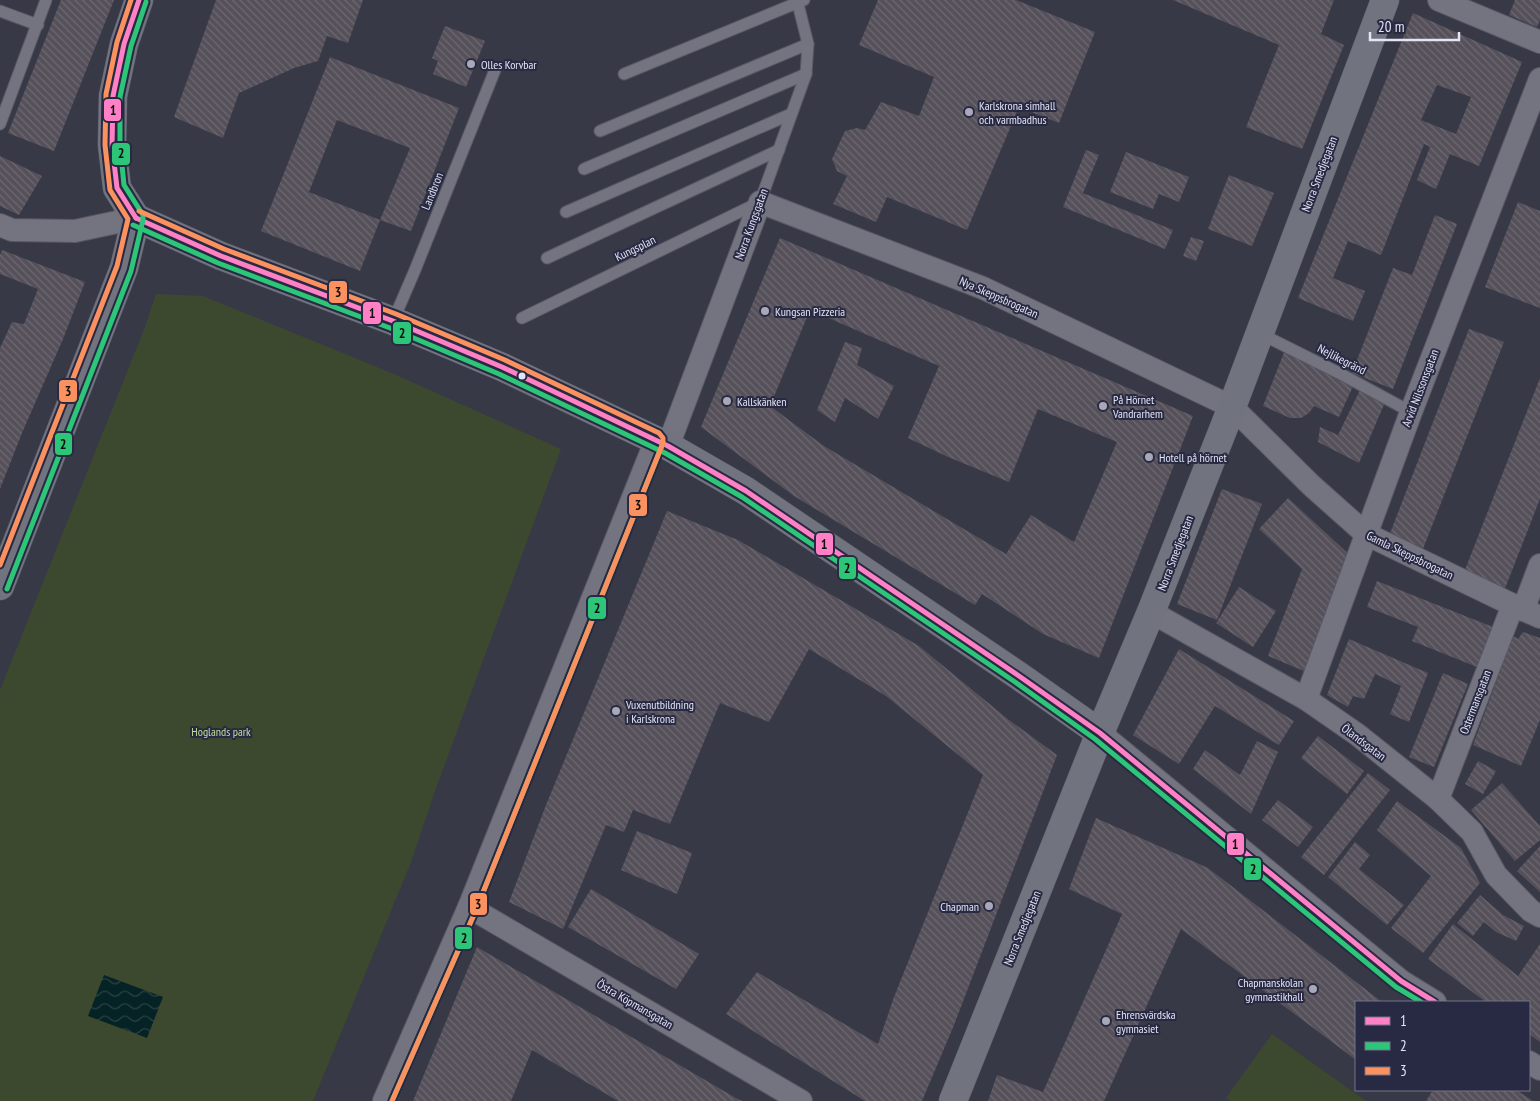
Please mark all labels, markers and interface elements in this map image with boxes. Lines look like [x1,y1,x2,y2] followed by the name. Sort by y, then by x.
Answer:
[1370,10,1459,42] scale bar
[1378,17,1404,36] text: 20 m
[481,57,537,72] place label: Olles Korvbar
[465,58,477,70] marker: Olles Korvbar
[103,98,122,122] line badge: 1
[979,98,1056,127] place label: Karlskrona simhall och varmbadhus
[110,101,116,119] text: 1
[963,106,975,118] marker: Karlskrona simhall och varmbadhus
[1298,134,1340,214] street label: Norra Smedjegatan
[111,142,131,166] line badge: 2
[118,144,124,162] text: 2
[418,170,446,212] street label: Landbron
[731,187,771,261] street label: Norra Kungsgatan
[612,232,658,264] street label: Kungsplan
[957,273,1041,321] street label: Nya Skeppsbrogatan
[328,280,348,304] line badge: 3
[335,283,341,301] text: 3
[362,301,382,325] line badge: 1
[369,304,375,322] text: 1
[775,304,845,319] place label: Kungsan Pizzeria
[759,305,771,317] marker: Kungsan Pizzeria
[392,321,412,345] line badge: 2
[399,324,405,342] text: 2
[1315,340,1369,378] street label: Nejlikegränd
[1398,347,1442,429] street label: Arvid Nilssonsgatan
[517,371,527,381] unlabelled marker
[58,379,78,403] line badge: 3
[65,382,71,400] text: 3
[1112,392,1163,421] place label: På Hörnet Vandrarhem
[737,394,787,409] place label: Kallskänken
[721,395,733,407] marker: Kallskänken
[1097,400,1109,412] marker: På Hörnet Vandrarhem
[54,432,73,456] line badge: 2
[60,435,66,453] text: 2
[1159,450,1227,465] place label: Hotell på hörnet
[1143,451,1155,463] marker: Hotell på hörnet
[628,493,648,517] line badge: 3
[635,496,641,514] text: 3
[1154,513,1196,593] street label: Norra Smedjegatan
[1364,527,1456,583] street label: Gamla Skeppsbrogatan
[815,532,834,556] line badge: 1
[821,535,827,553] text: 1
[838,556,857,580] line badge: 2
[844,559,850,577] text: 2
[587,596,607,620] line badge: 2
[594,599,600,617] text: 2
[1456,668,1494,736] street label: Ostermansgatan
[625,697,694,726] place label: Vuxenutbildning i Karlskrona
[610,705,622,717] marker: Vuxenutbildning i Karlskrona
[1339,720,1389,764] street label: Ölandsgatan
[191,724,251,739] park label: Hoglands park
[1226,832,1245,856] line badge: 1
[1232,835,1238,853] text: 1
[1243,857,1262,881] line badge: 2
[1250,860,1256,878] text: 2
[1000,888,1044,968] street label: Norra Smedjegatan
[469,892,488,916] line badge: 3
[475,895,481,913] text: 3
[940,899,979,914] place label: Chapman
[983,900,995,912] marker: Chapman
[454,926,473,950] line badge: 2
[461,929,467,947] text: 2
[1238,975,1303,1004] place label: Chapmanskolan gymnastikhall
[594,976,676,1032] street label: Östra Köpmansgatan
[1307,983,1319,995] marker: Chapmanskolan gymnastikhall
[1355,1001,1530,1091] legend
[1116,1007,1176,1036] place label: Ehrensvärdska gymnasiet
[1400,1011,1407,1030] text: 1
[1100,1015,1112,1027] marker: Ehrensvärdska gymnasiet
[1400,1036,1407,1055] text: 2
[1400,1061,1407,1080] text: 3

